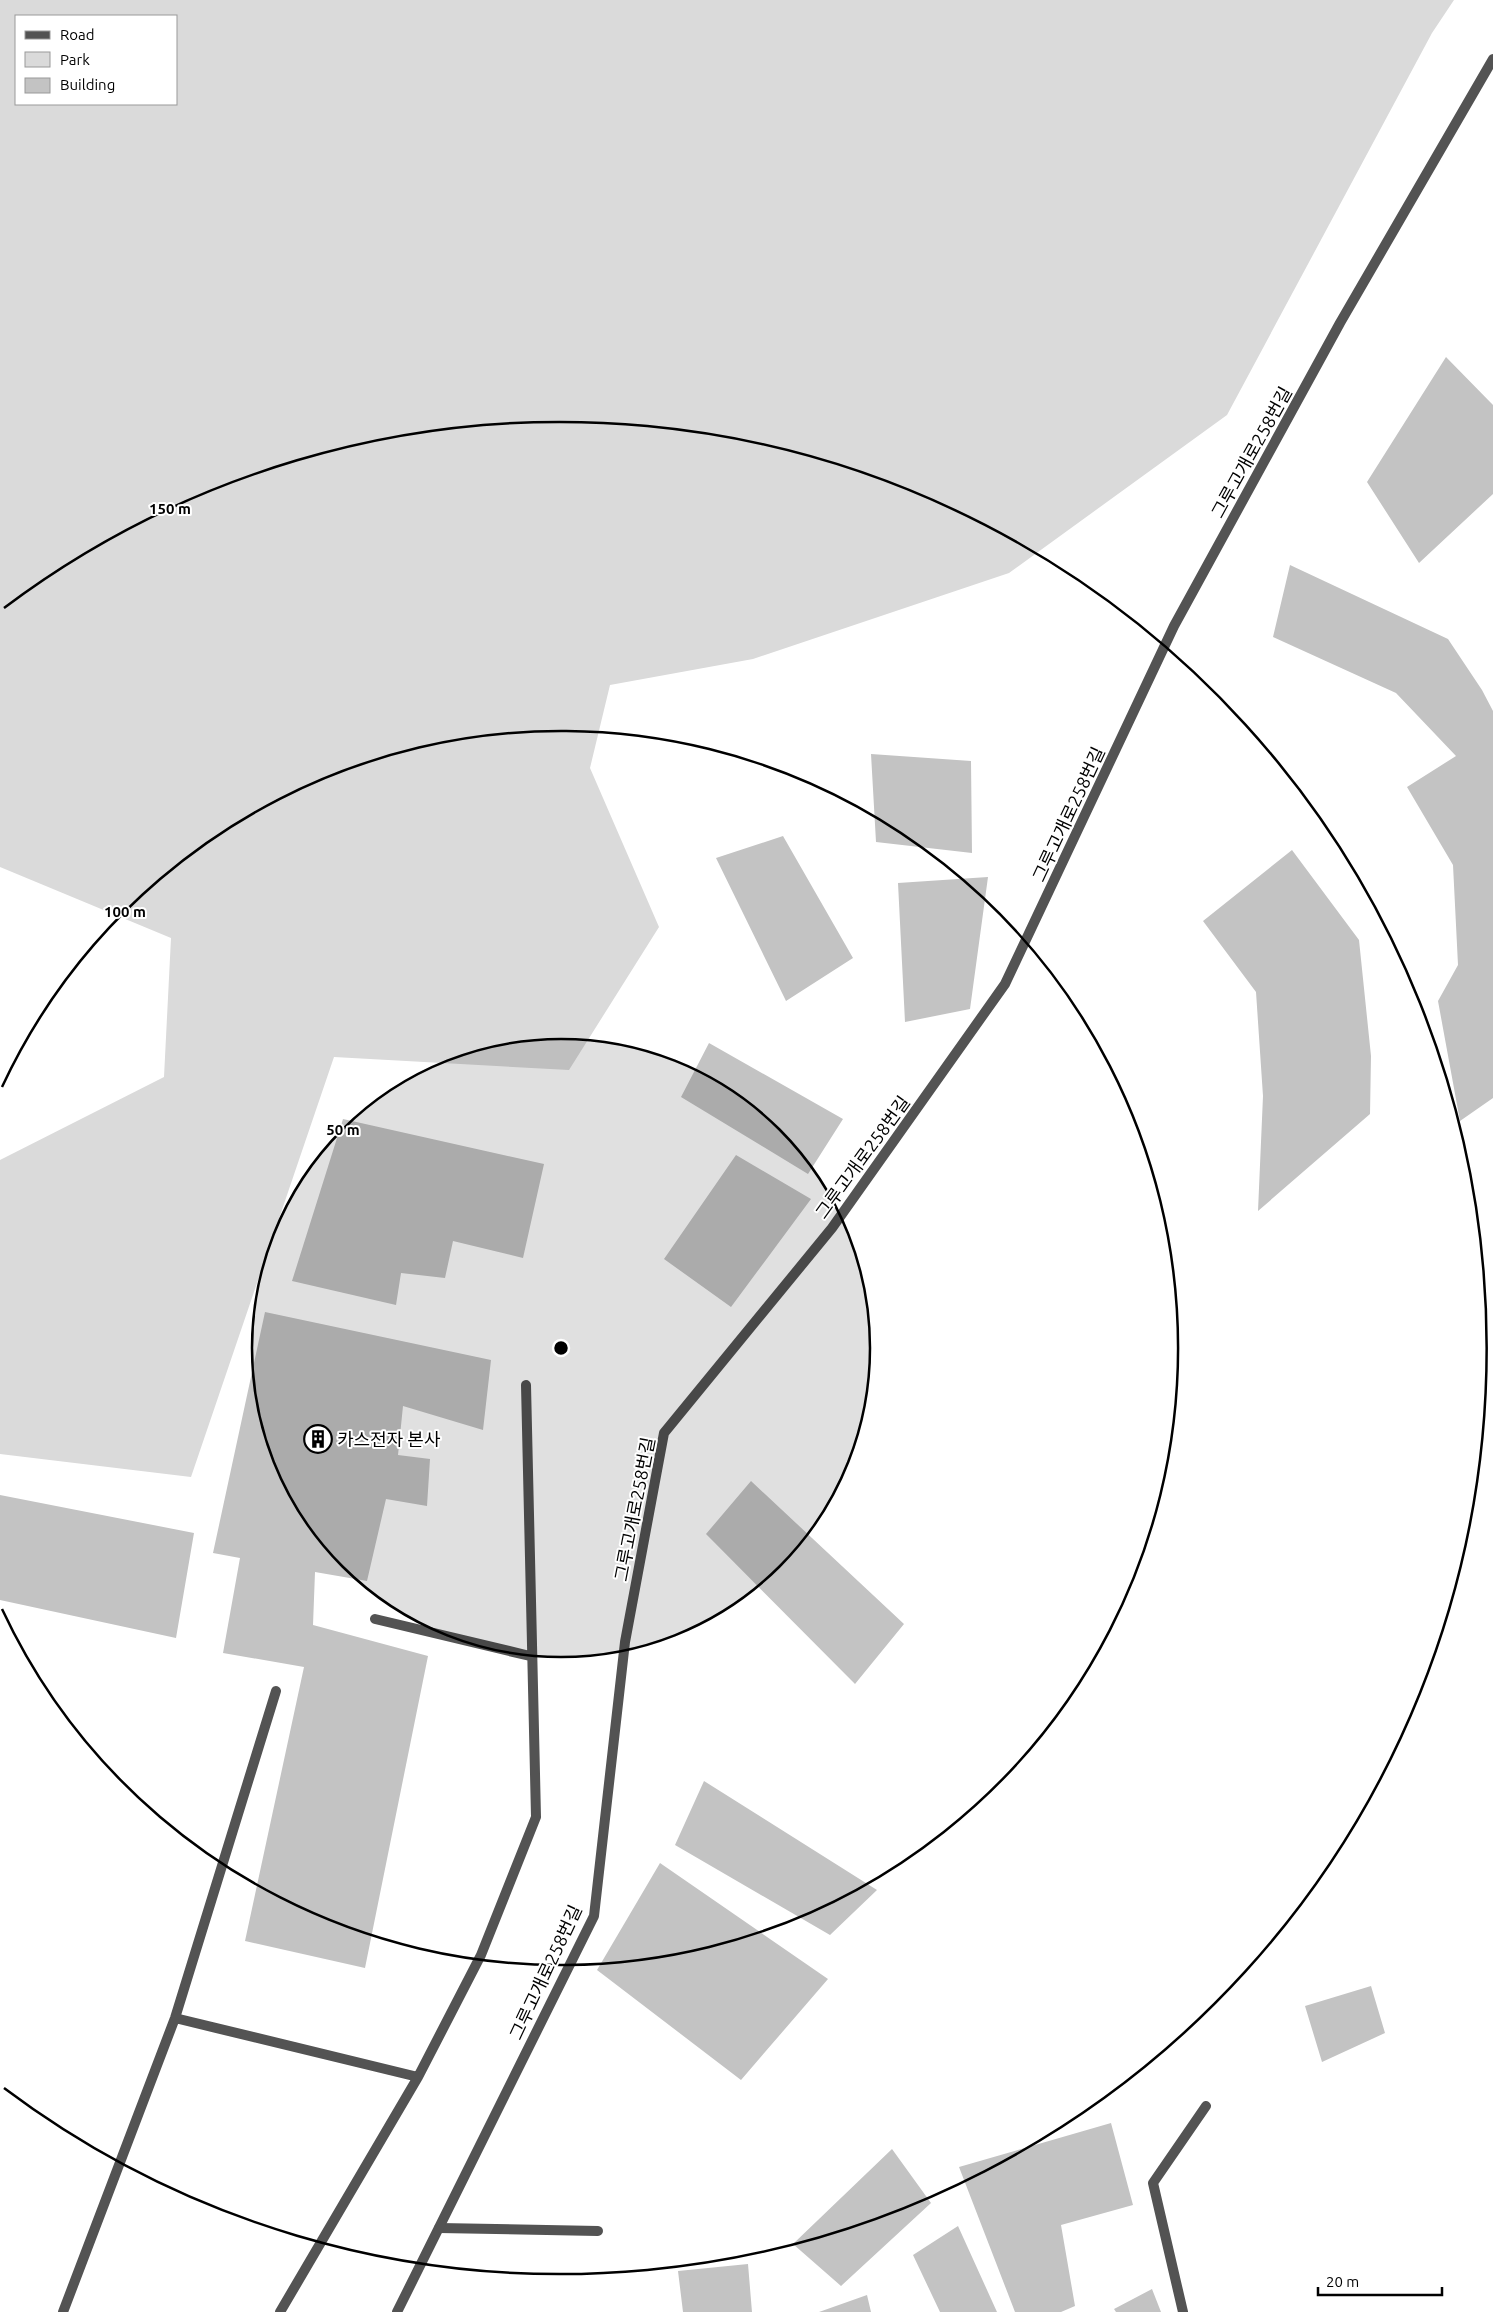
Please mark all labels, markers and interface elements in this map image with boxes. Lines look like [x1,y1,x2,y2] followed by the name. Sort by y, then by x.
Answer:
[15,15,178,105] legend
[60,26,95,43] text: Road
[60,51,90,68] text: Park
[60,76,115,93] text: Building
[1207,383,1295,521] street label: 그루고개로258번길
[149,500,191,517] text: 150 m
[1028,743,1108,885] street label: 그루고개로258번길
[104,903,146,920] text: 100 m
[811,1092,913,1222] street label: 그루고개로258번길
[326,1121,360,1138] text: 50 m
[552,1339,570,1357] centre of rings
[303,1424,333,1454] building icon: 카스전자 본사
[337,1429,441,1449] place label: 카스전자 본사
[610,1435,658,1583] street label: 그루고개로258번길
[505,1901,585,2043] street label: 그루고개로258번길
[1318,2264,1442,2296] scale bar
[1326,2273,1359,2290] text: 20 m

